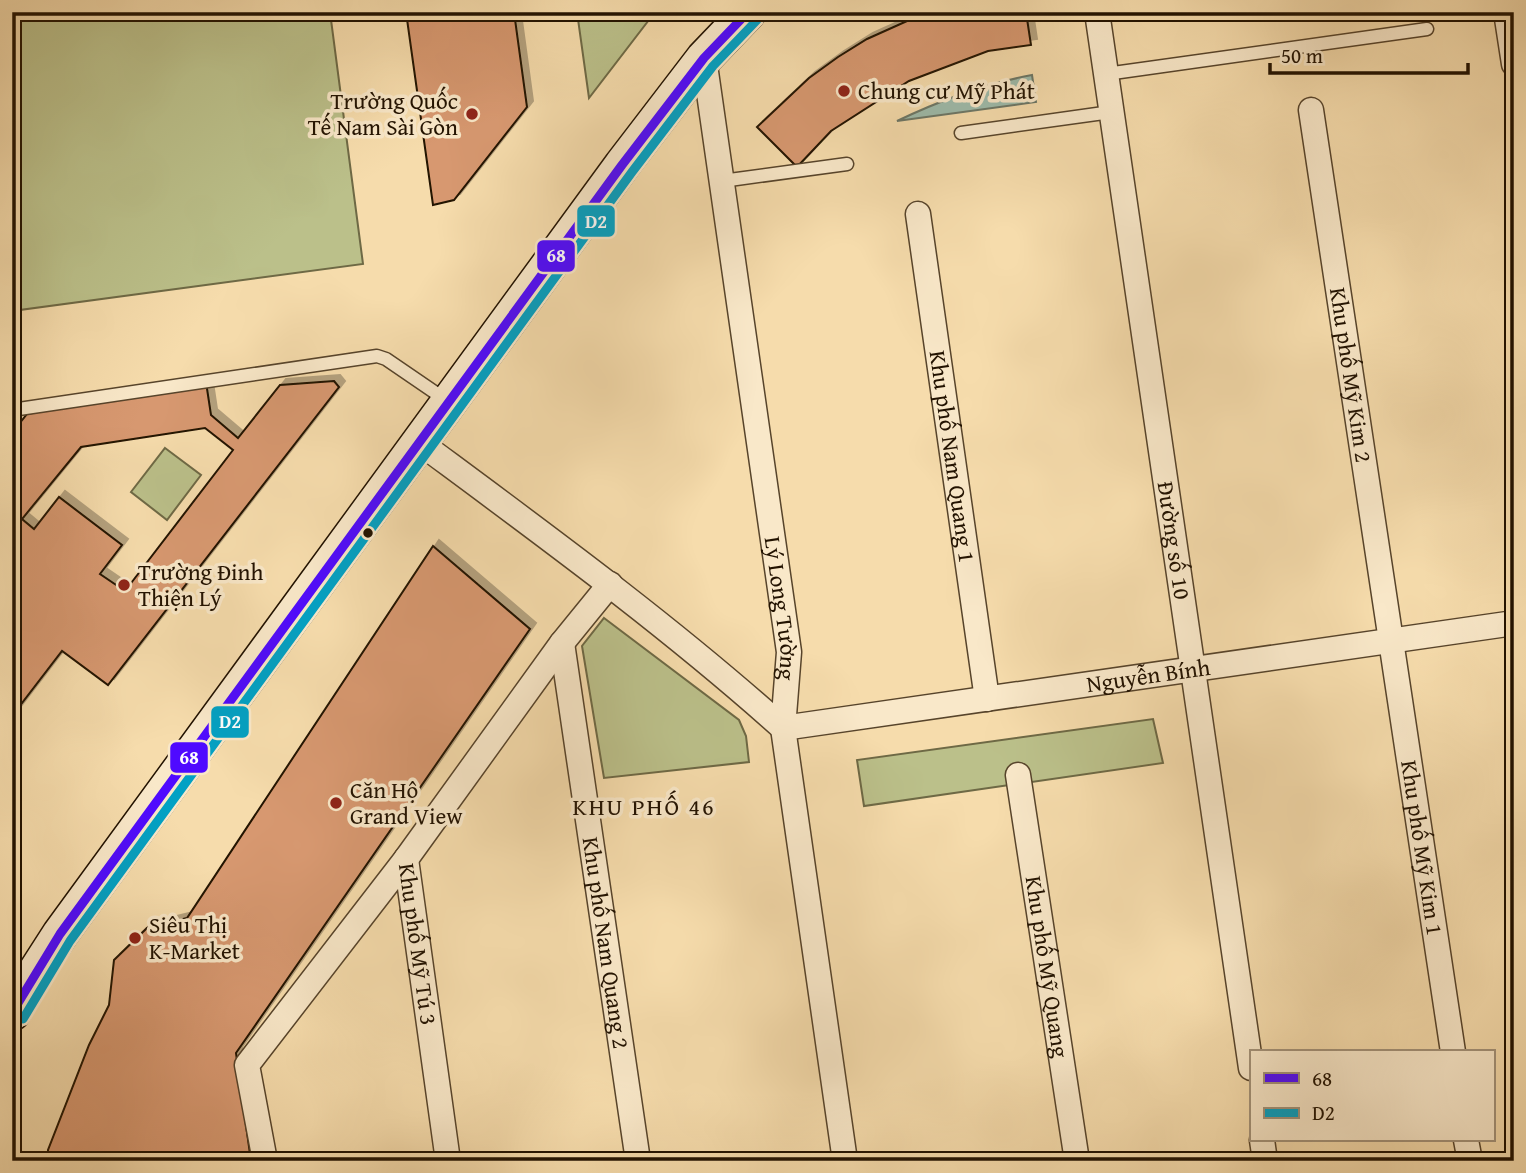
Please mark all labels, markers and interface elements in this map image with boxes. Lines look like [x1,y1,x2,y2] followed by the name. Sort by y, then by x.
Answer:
[1270,32,1468,76] scale bar
[1281,40,1323,71] text: 50 m
[858,74,1035,107] place label: Chung cư Mỹ Phát
[836,83,852,99] marker: Chung cư Mỹ Phát
[308,84,458,143] place label: Trường Quốc Tế Nam Sài Gòn
[464,106,480,122] marker: Trường Quốc Tế Nam Sài Gòn
[576,204,616,238] line badge: D2
[585,207,607,235] text: D2
[536,239,576,273] line badge: 68
[546,241,566,269] text: 68
[1322,285,1381,465] street label: Khu phố Mỹ Kim 2
[922,348,984,565] street label: Khu phố Nam Quang 1
[1150,479,1199,602] street label: Đường số 10
[361,526,375,540] unlabelled marker
[757,534,807,682] street label: Lý Long Tường
[138,555,263,614] place label: Trường Đinh Thiện Lý
[116,577,132,593] marker: Trường Đinh Thiện Lý
[1084,650,1212,700] street label: Nguyễn Bính
[210,705,250,739] line badge: D2
[219,707,241,735] text: D2
[169,741,209,774] line badge: 68
[179,743,199,771] text: 68
[1393,758,1452,937] street label: Khu phố Mỹ Kim 1
[350,773,463,832] place label: Căn Hộ Grand View
[572,789,716,824] district label: KHU PHỐ 46
[328,795,344,811] marker: Căn Hộ Grand View
[575,835,638,1051] street label: Khu phố Nam Quang 2
[391,861,446,1027] street label: Khu phố Mỹ Tú 3
[1018,874,1078,1060] street label: Khu phố Mỹ Quang
[149,908,240,967] place label: Siêu Thị K-Market
[127,930,143,946] marker: Siêu Thị K-Market
[1250,1050,1494,1142] legend
[1312,1063,1332,1094] text: 68
[1312,1097,1335,1128] text: D2

